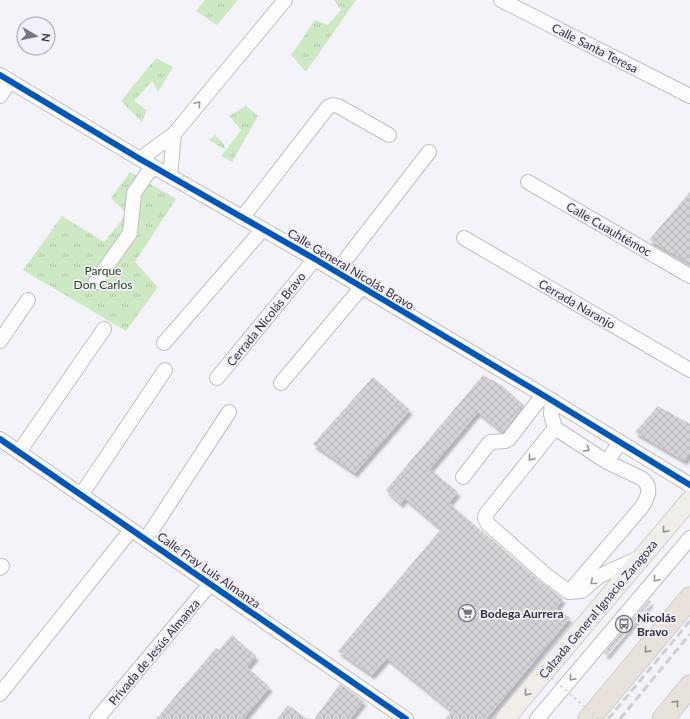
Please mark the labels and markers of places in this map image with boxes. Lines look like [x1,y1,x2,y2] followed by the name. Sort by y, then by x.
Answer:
[457,603,477,623] supermarket icon: Bodega Aurrera
[480,606,564,621] place label: Bodega Aurrera
[637,610,676,639] place label: Nicolás Bravo
[614,614,634,634] bus stop icon: Nicolás Bravo

